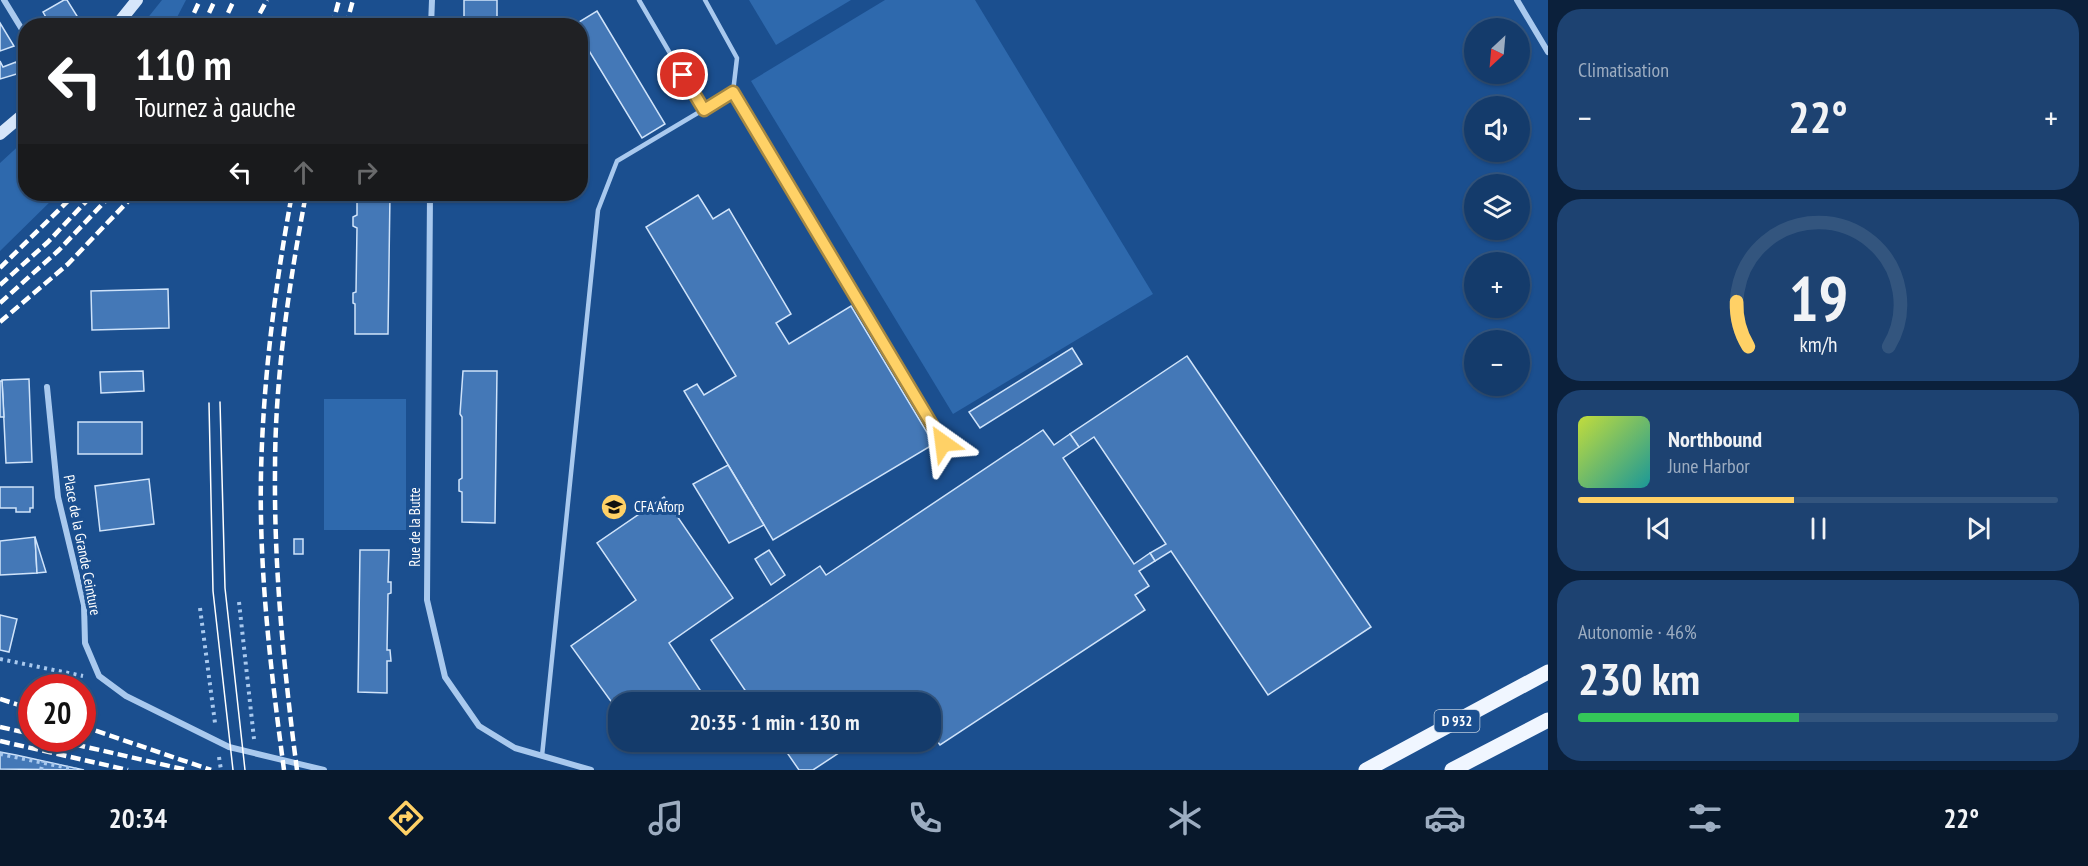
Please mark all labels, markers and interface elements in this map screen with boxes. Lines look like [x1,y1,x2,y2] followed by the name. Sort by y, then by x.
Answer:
[1464,18,1530,84] north arrow
[1464,18,1530,396] map controls
[135,37,232,92] text: 110 m
[36,42,114,120] icon: left
[657,49,708,100] pin
[1578,57,1669,83] text: Climatisation
[666,58,699,91] icon: arrive
[1788,87,1848,145] text: 22°
[135,90,296,124] text: Tournez à gauche
[1464,96,1530,162] button: sound
[1578,96,1592,139] text: −
[2044,96,2058,139] text: +
[224,156,257,189] icon: left
[287,156,320,189] icon: ahead
[350,156,383,189] icon: right
[1464,174,1530,240] button: layers
[1464,252,1530,318] button: +
[1788,257,1848,338] text: 19
[1464,330,1530,396] button: −
[1799,330,1837,358] text: km/h
[911,411,975,475] position arrow
[1668,425,1762,453] text: Northbound
[1668,453,1750,479] text: June Harbor
[60,473,105,617] street label: Place de la Grande Ceinture
[405,487,424,567] street label: Rue de la Butte
[599,492,629,522] school or university icon: CFA Aforp
[634,497,684,516] place label: CFA Aforp
[1642,512,1675,545] icon: previous
[1802,512,1835,545] icon: pause
[1962,512,1995,545] icon: next
[1578,619,1697,645] text: Autonomie · 46%
[1578,649,1700,707] text: 230 km
[18,674,96,752] speed limit sign: 20
[689,708,860,736] text: 20:35 · 1 min · 130 m
[1434,710,1480,732] road number: D 932
[385,797,427,839] icon: directions
[645,797,687,839] icon: music
[904,797,946,839] icon: phone
[1164,797,1206,839] icon: climate
[1424,797,1466,839] icon: car
[1684,797,1726,839] icon: filters
[109,801,167,835] text: 20:34
[1943,801,1979,835] text: 22°

